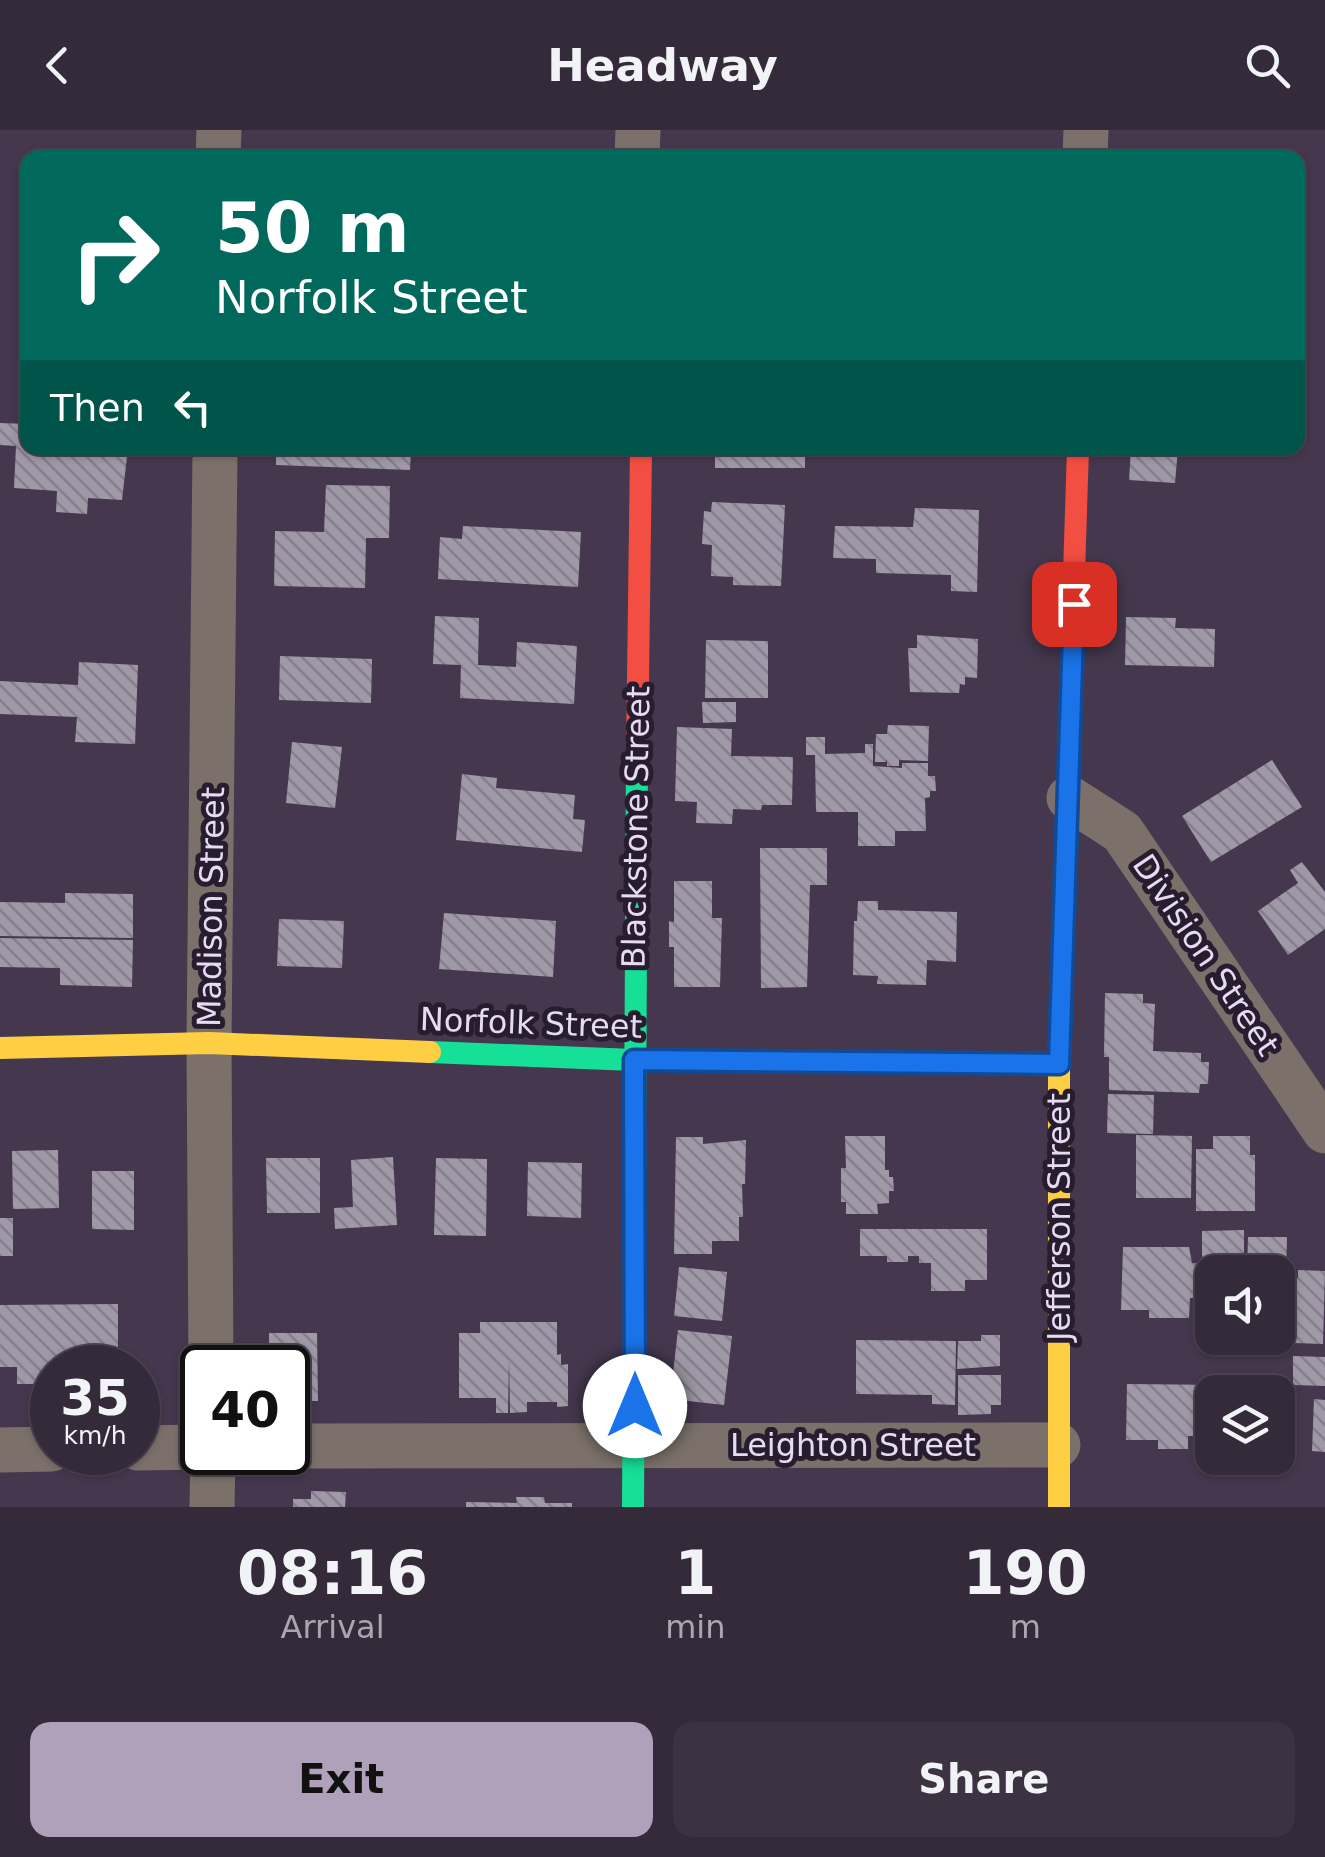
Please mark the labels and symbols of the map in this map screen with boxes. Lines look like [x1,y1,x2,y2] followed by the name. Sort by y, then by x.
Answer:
[1032,562,1117,647] pin
[615,685,657,969] street label: Blackstone Street
[190,787,232,1027] street label: Madison Street
[1125,847,1287,1063] street label: Division Street
[419,1000,643,1046] street label: Norfolk Street
[1040,1093,1078,1343] street label: Jefferson Street
[180,1345,310,1475] speed limit sign: 40
[583,1354,687,1458] position arrow
[730,1426,976,1464] street label: Leighton Street

